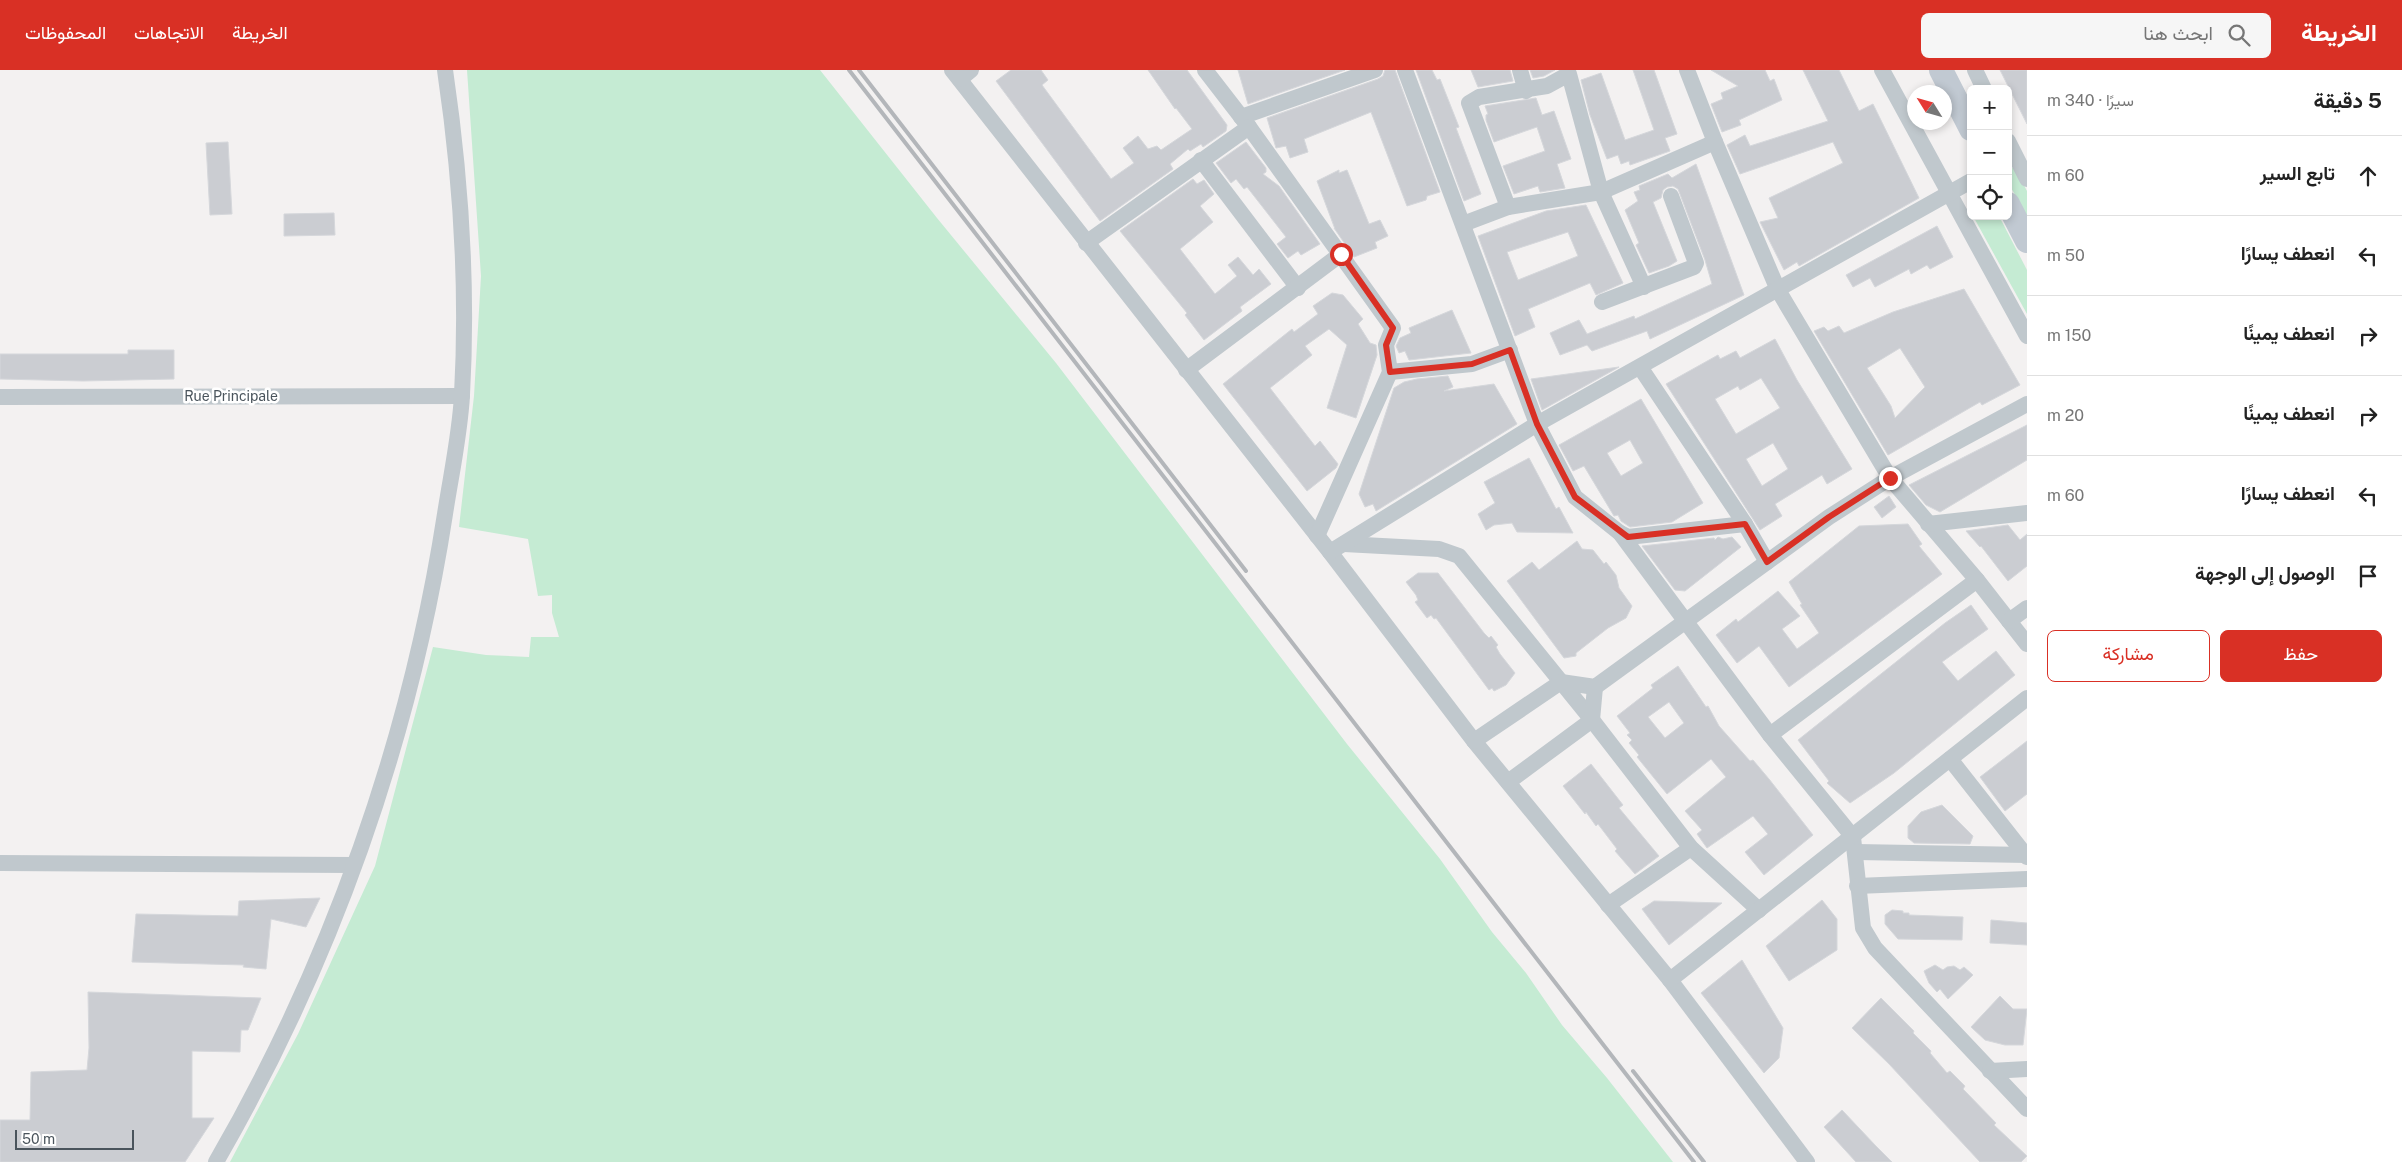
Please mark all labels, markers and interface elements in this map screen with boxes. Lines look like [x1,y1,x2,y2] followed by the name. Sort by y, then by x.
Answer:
[1921,13,2271,58] search box
[2301,18,2377,46] text: الخريطة
[2225,21,2253,49] icon: search
[25,22,106,43] text: المحفوظات
[134,22,204,43] text: الاتجاهات
[232,22,288,43] text: الخريطة
[2143,22,2213,44] text: ابحث هنا
[1907,85,1952,130] north arrow
[1967,85,2012,220] map controls
[1967,85,2012,130] button: +
[2314,88,2382,113] text: 5 دقيقة
[2047,91,2134,110] text: سيرًا · 340 m
[1967,130,2012,175] button: −
[2260,162,2335,184] text: تابع السير
[2354,162,2382,190] icon: ahead
[2047,166,2084,185] text: 60 m
[1967,175,2012,220] button: locate
[2241,242,2335,264] text: انعطف يسارًا
[2354,242,2382,270] icon: left
[1330,243,1353,266] route start
[2047,246,2085,265] text: 50 m
[2243,322,2335,344] text: انعطف يمينًا
[2354,322,2382,350] icon: right
[2047,326,2091,345] text: 150 m
[184,388,278,404] street label: Rue Principale
[2243,402,2335,424] text: انعطف يمينًا
[2354,402,2382,430] icon: right
[2047,406,2084,425] text: 20 m
[1879,467,1902,490] route end
[2241,482,2335,504] text: انعطف يسارًا
[2354,482,2382,510] icon: left
[2047,486,2084,505] text: 60 m
[2195,562,2335,584] text: الوصول إلى الوجهة
[2354,562,2382,590] icon: arrive
[2047,630,2210,682] button: مشاركة
[2220,630,2382,682] button: حفظ
[15,1127,134,1150] scale bar
[22,1131,55,1147] text: 50 m

